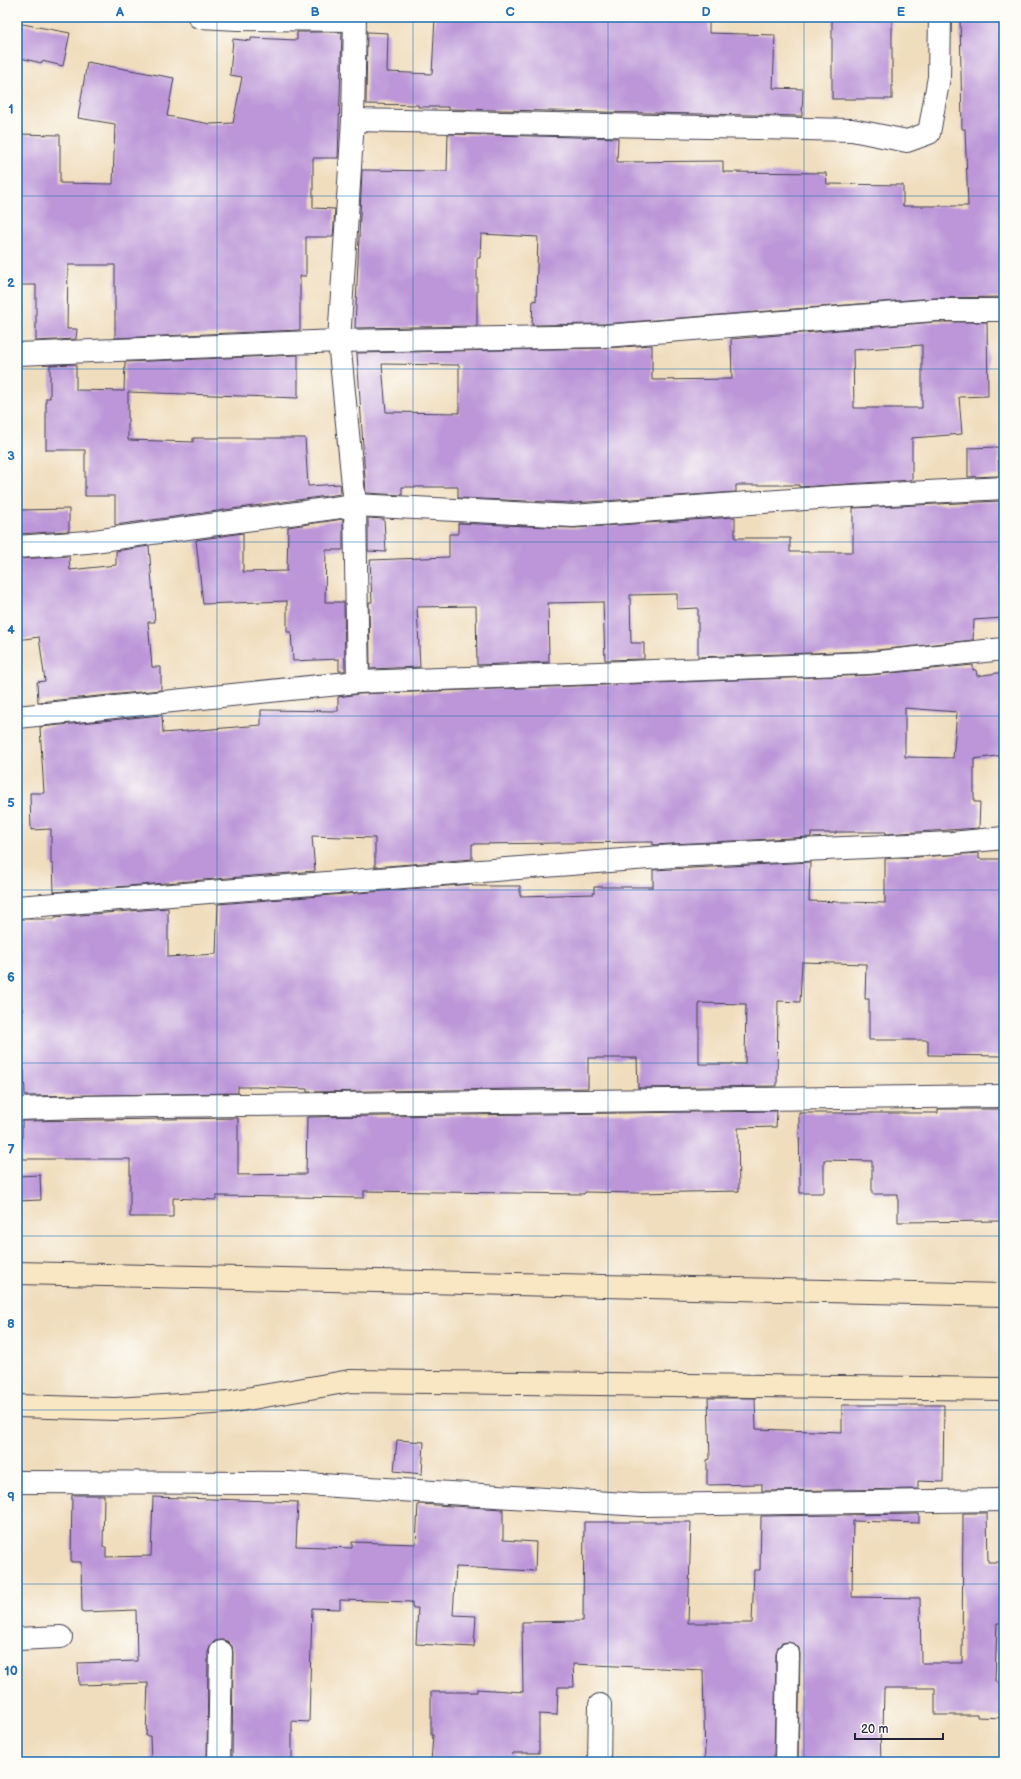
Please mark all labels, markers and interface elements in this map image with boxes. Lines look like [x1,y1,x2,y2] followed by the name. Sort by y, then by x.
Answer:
[115,4,124,20] text: A
[310,4,320,20] text: B
[505,4,515,20] text: C
[701,4,711,20] text: D
[897,4,906,20] text: E
[8,101,14,117] text: 1
[7,275,15,291] text: 2
[7,448,15,464] text: 3
[7,622,15,638] text: 4
[7,795,15,811] text: 5
[7,969,15,985] text: 6
[7,1142,15,1158] text: 7
[7,1316,15,1332] text: 8
[7,1489,15,1505] text: 9
[4,1663,18,1679] text: 10
[855,1715,943,1741] scale bar
[861,1722,888,1737] text: 20 m

